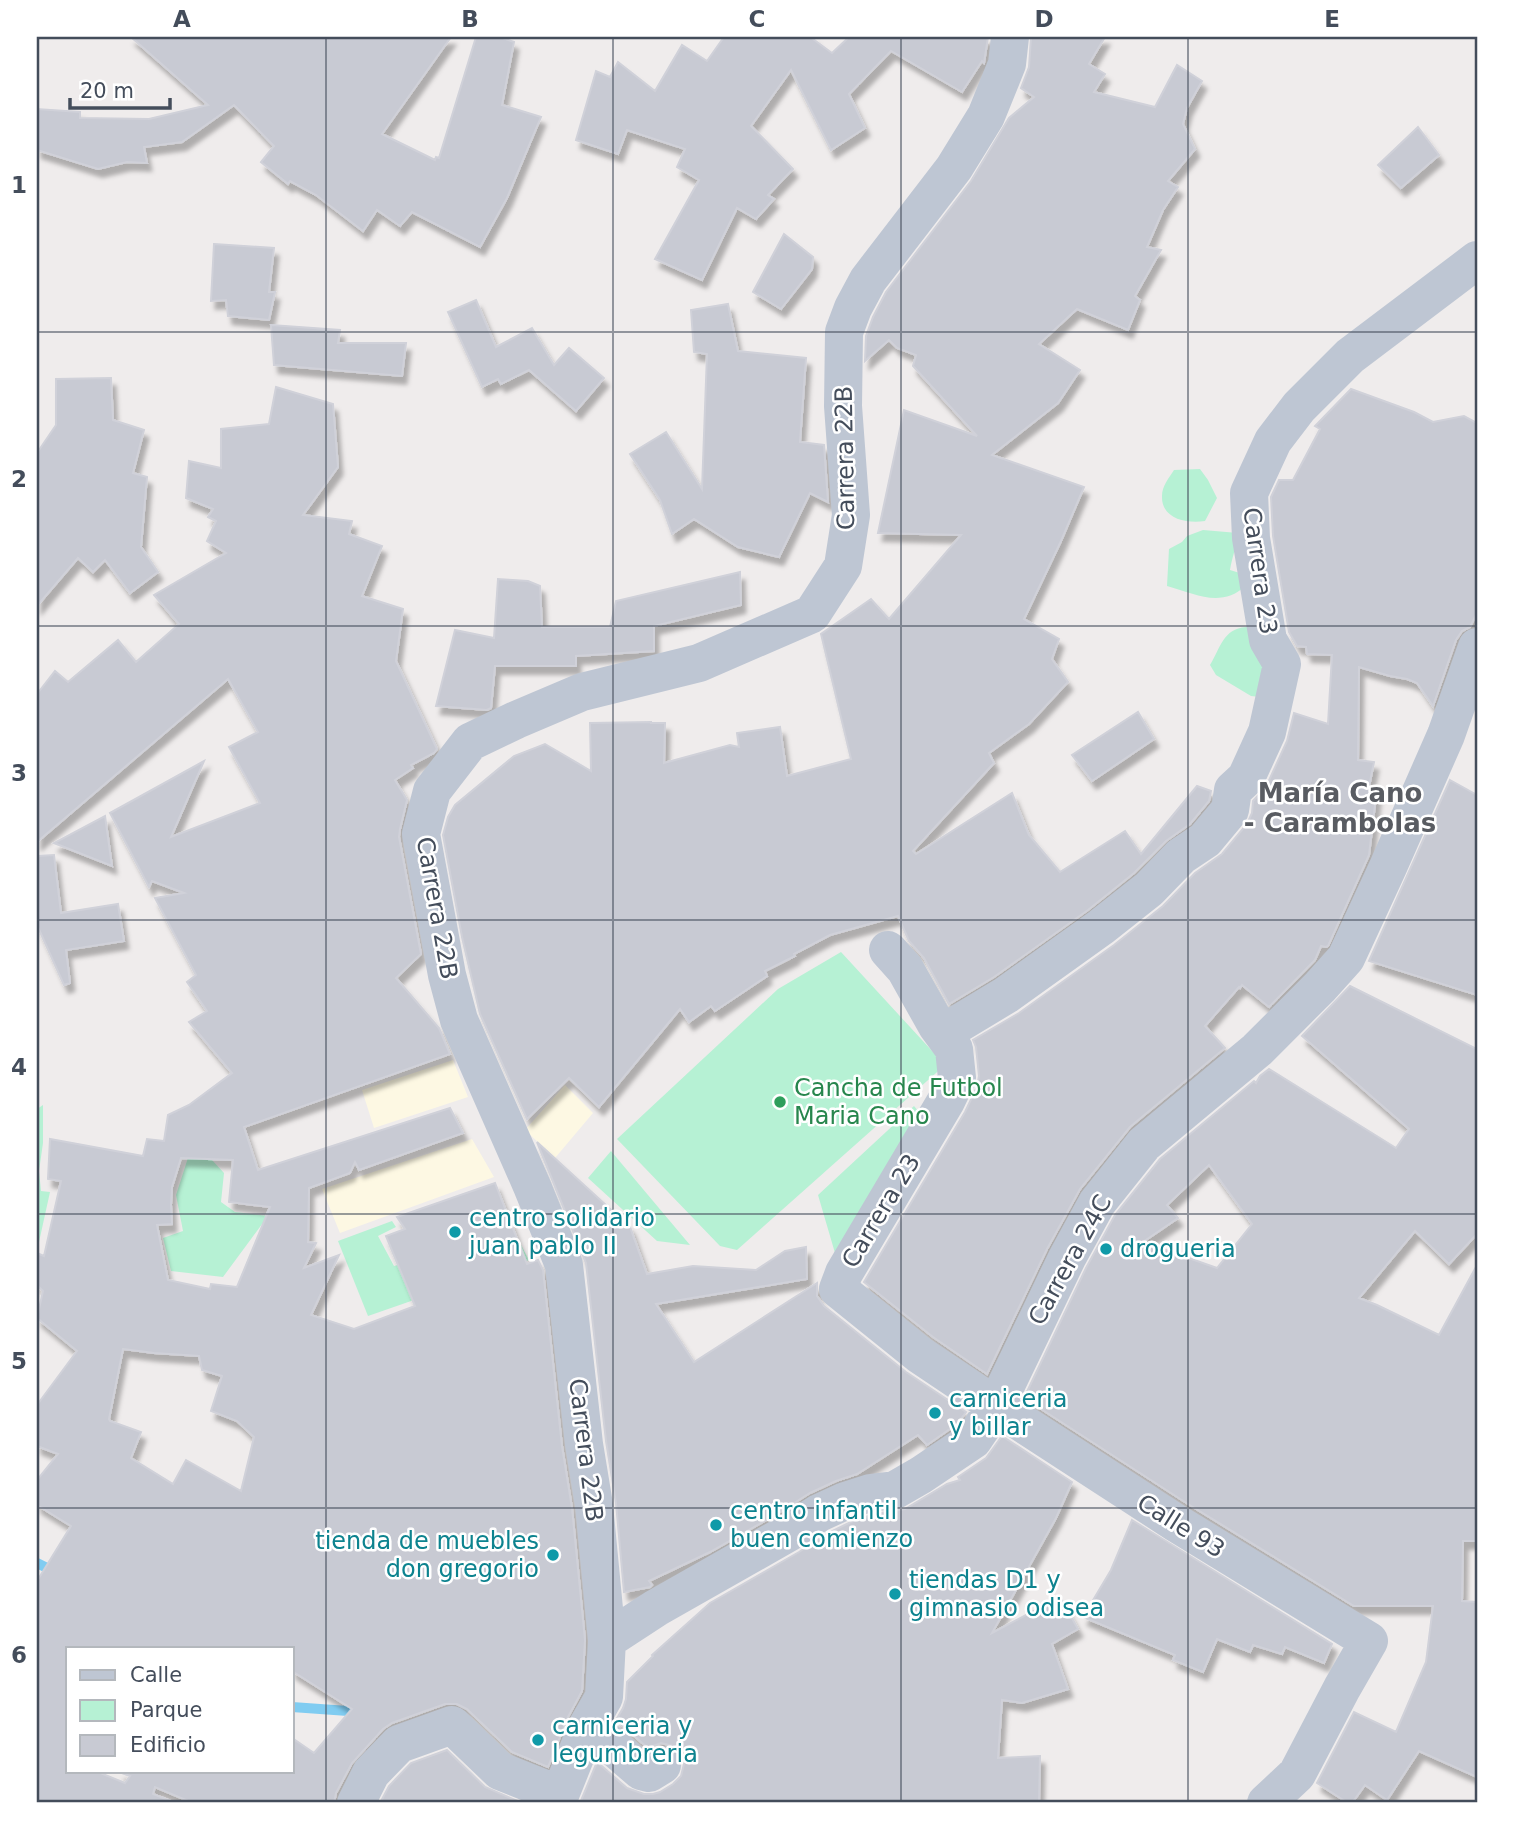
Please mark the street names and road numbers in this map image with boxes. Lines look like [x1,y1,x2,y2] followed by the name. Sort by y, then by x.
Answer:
[830,386,860,530] street label: Carrera 22B
[1237,506,1283,636] street label: Carrera 23
[411,835,463,981] street label: Carrera 22B
[836,1149,926,1273] street label: Carrera 23
[1023,1190,1117,1330] street label: Carrera 24C
[563,1377,609,1523] street label: Carrera 22B
[1132,1488,1230,1564] street label: Calle 93

